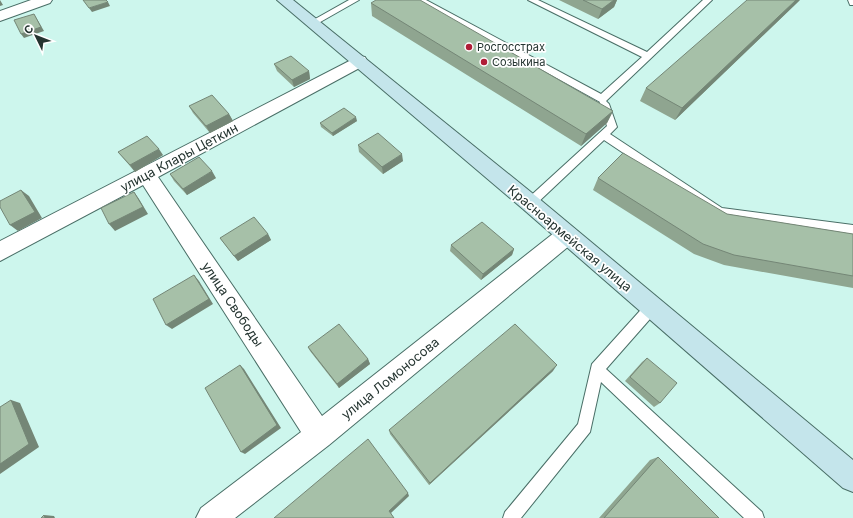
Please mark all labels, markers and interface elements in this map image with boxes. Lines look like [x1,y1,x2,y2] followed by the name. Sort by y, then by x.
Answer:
[16,16,56,56] north arrow
[21,21,37,37] text: С
[477,40,545,54] place label: Росгосстрах
[464,42,474,52] marker: Росгосстрах
[492,55,545,69] place label: Созыкина
[479,57,489,67] marker: Созыкина
[117,119,241,195] street label: улица Клары Цеткин
[505,181,635,295] street label: Красноармейская улица
[199,259,267,349] street label: улица Свободы
[338,334,442,422] street label: улица Ломоносова

